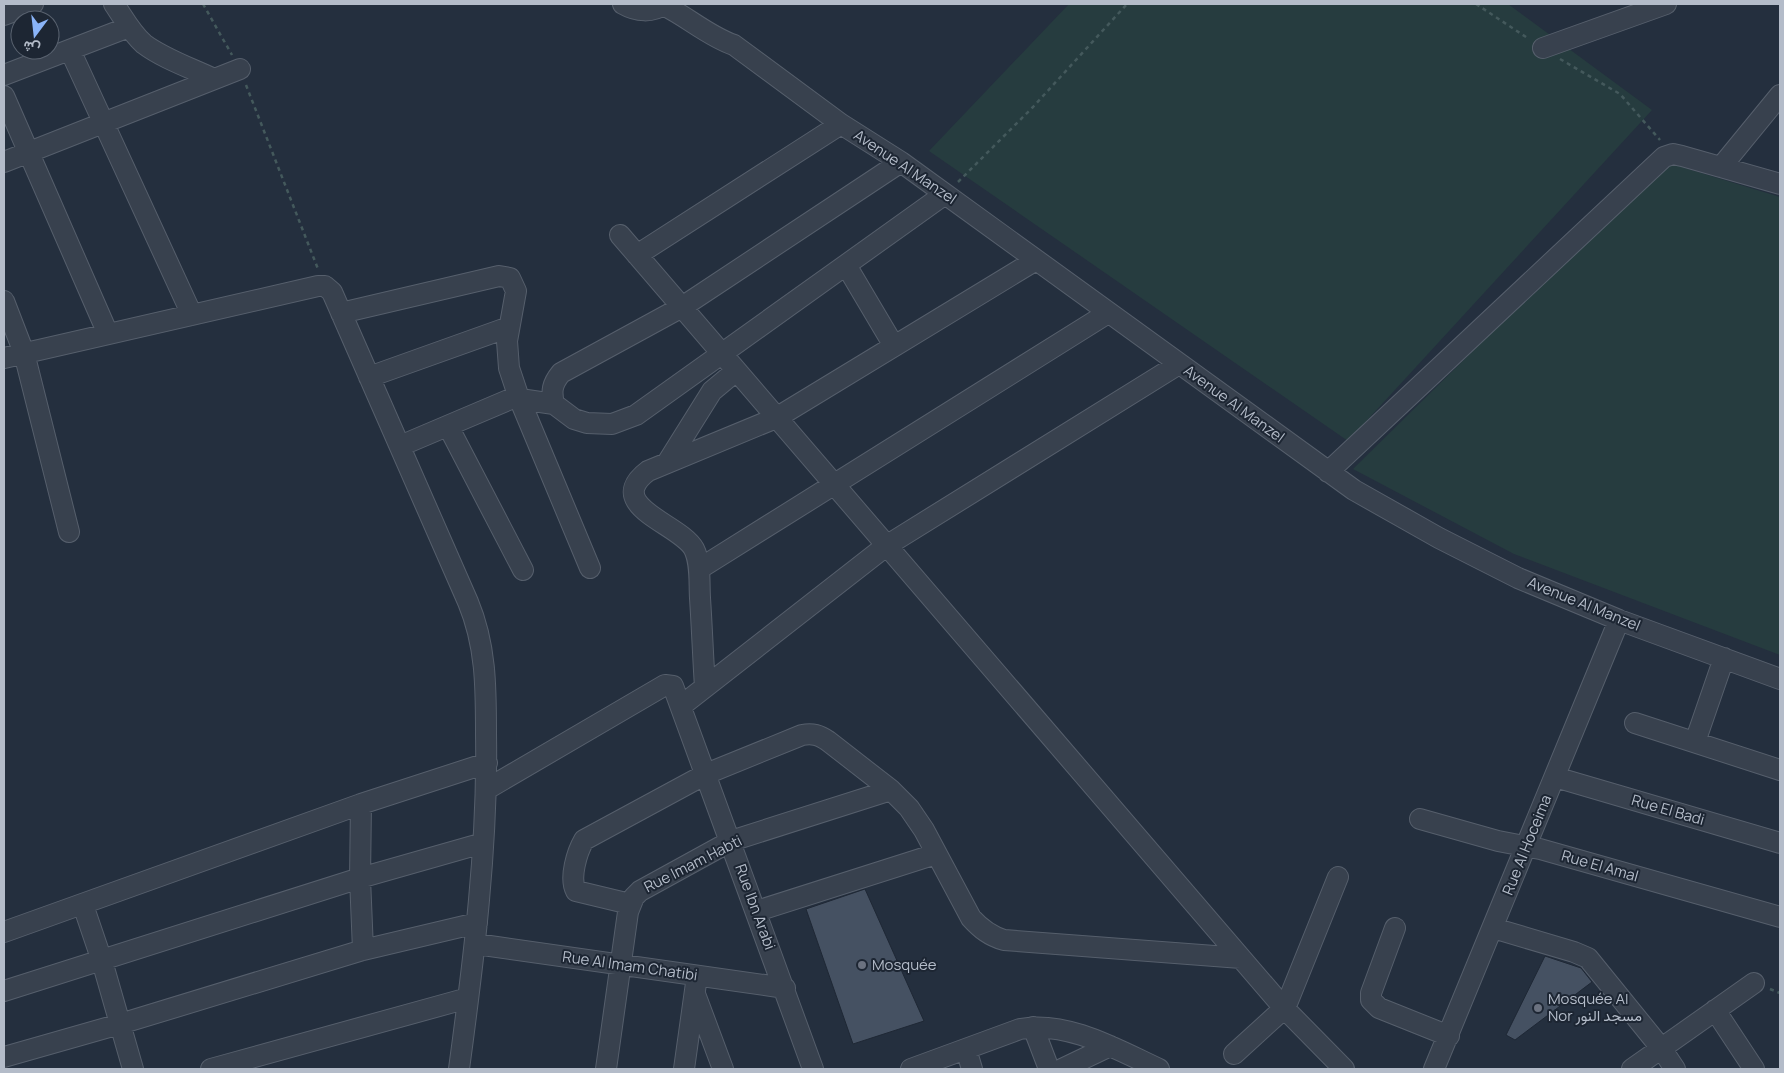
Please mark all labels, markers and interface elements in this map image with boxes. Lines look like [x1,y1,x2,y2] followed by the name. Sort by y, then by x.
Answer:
[10,10,60,60] north arrow
[21,37,42,59] text: ش
[850,124,961,209] street label: Avenue Al Manzel
[1180,360,1289,447] street label: Avenue Al Manzel
[1525,571,1644,636] street label: Avenue Al Manzel
[1629,789,1707,830] street label: Rue El Badi
[1497,791,1556,898] street label: Rue Al Hoceima
[640,830,745,897] street label: Rue Imam Habti
[1559,845,1641,887] street label: Rue El Amal
[730,861,781,953] street label: Rue Ibn Arabi
[561,946,699,985] street label: Rue Al Imam Chatibi
[872,954,937,975] place label: Mosquée
[856,959,868,971] marker: Mosquée
[1548,988,1642,1026] place label: Mosquée Al Nor مسجد النور
[1532,1002,1544,1014] marker: Mosquée Al Nor مسجد النور

